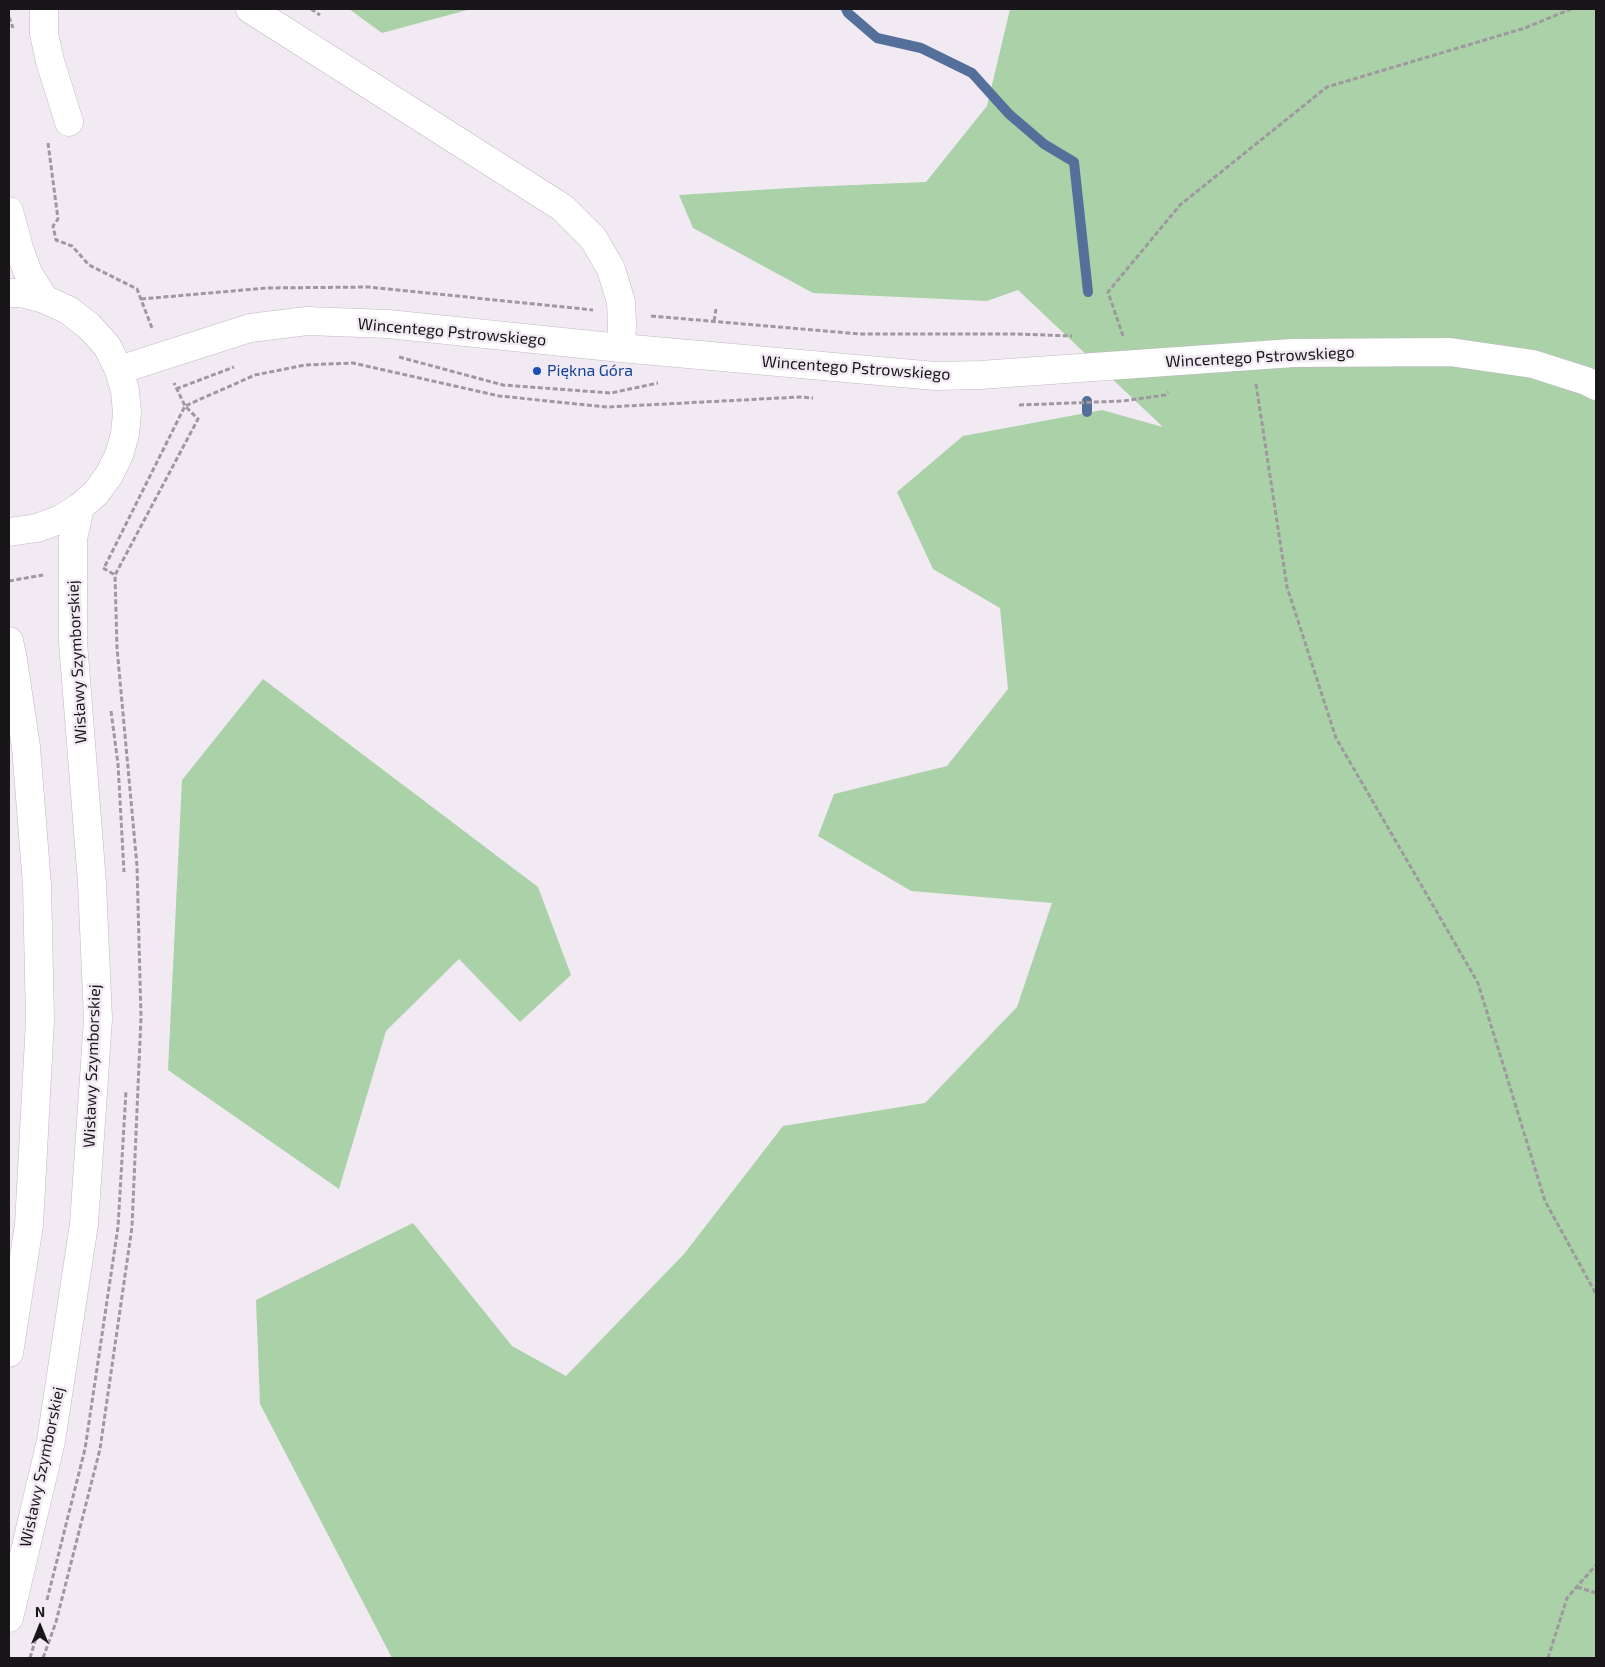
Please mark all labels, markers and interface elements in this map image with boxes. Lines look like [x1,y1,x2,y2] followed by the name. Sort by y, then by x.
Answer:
[357,314,547,350] street label: Wincentego Pstrowskiego
[1165,342,1355,372] street label: Wincentego Pstrowskiego
[761,352,951,384] street label: Wincentego Pstrowskiego
[547,361,633,381] place label: Piękna Góra
[531,365,543,377] marker: Piękna Góra
[63,580,91,744] street label: Wisławy Szymborskiej
[80,984,104,1148] street label: Wisławy Szymborskiej
[16,1385,68,1549] street label: Wisławy Szymborskiej
[15,1602,65,1652] north arrow
[35,1603,45,1620] text: N

